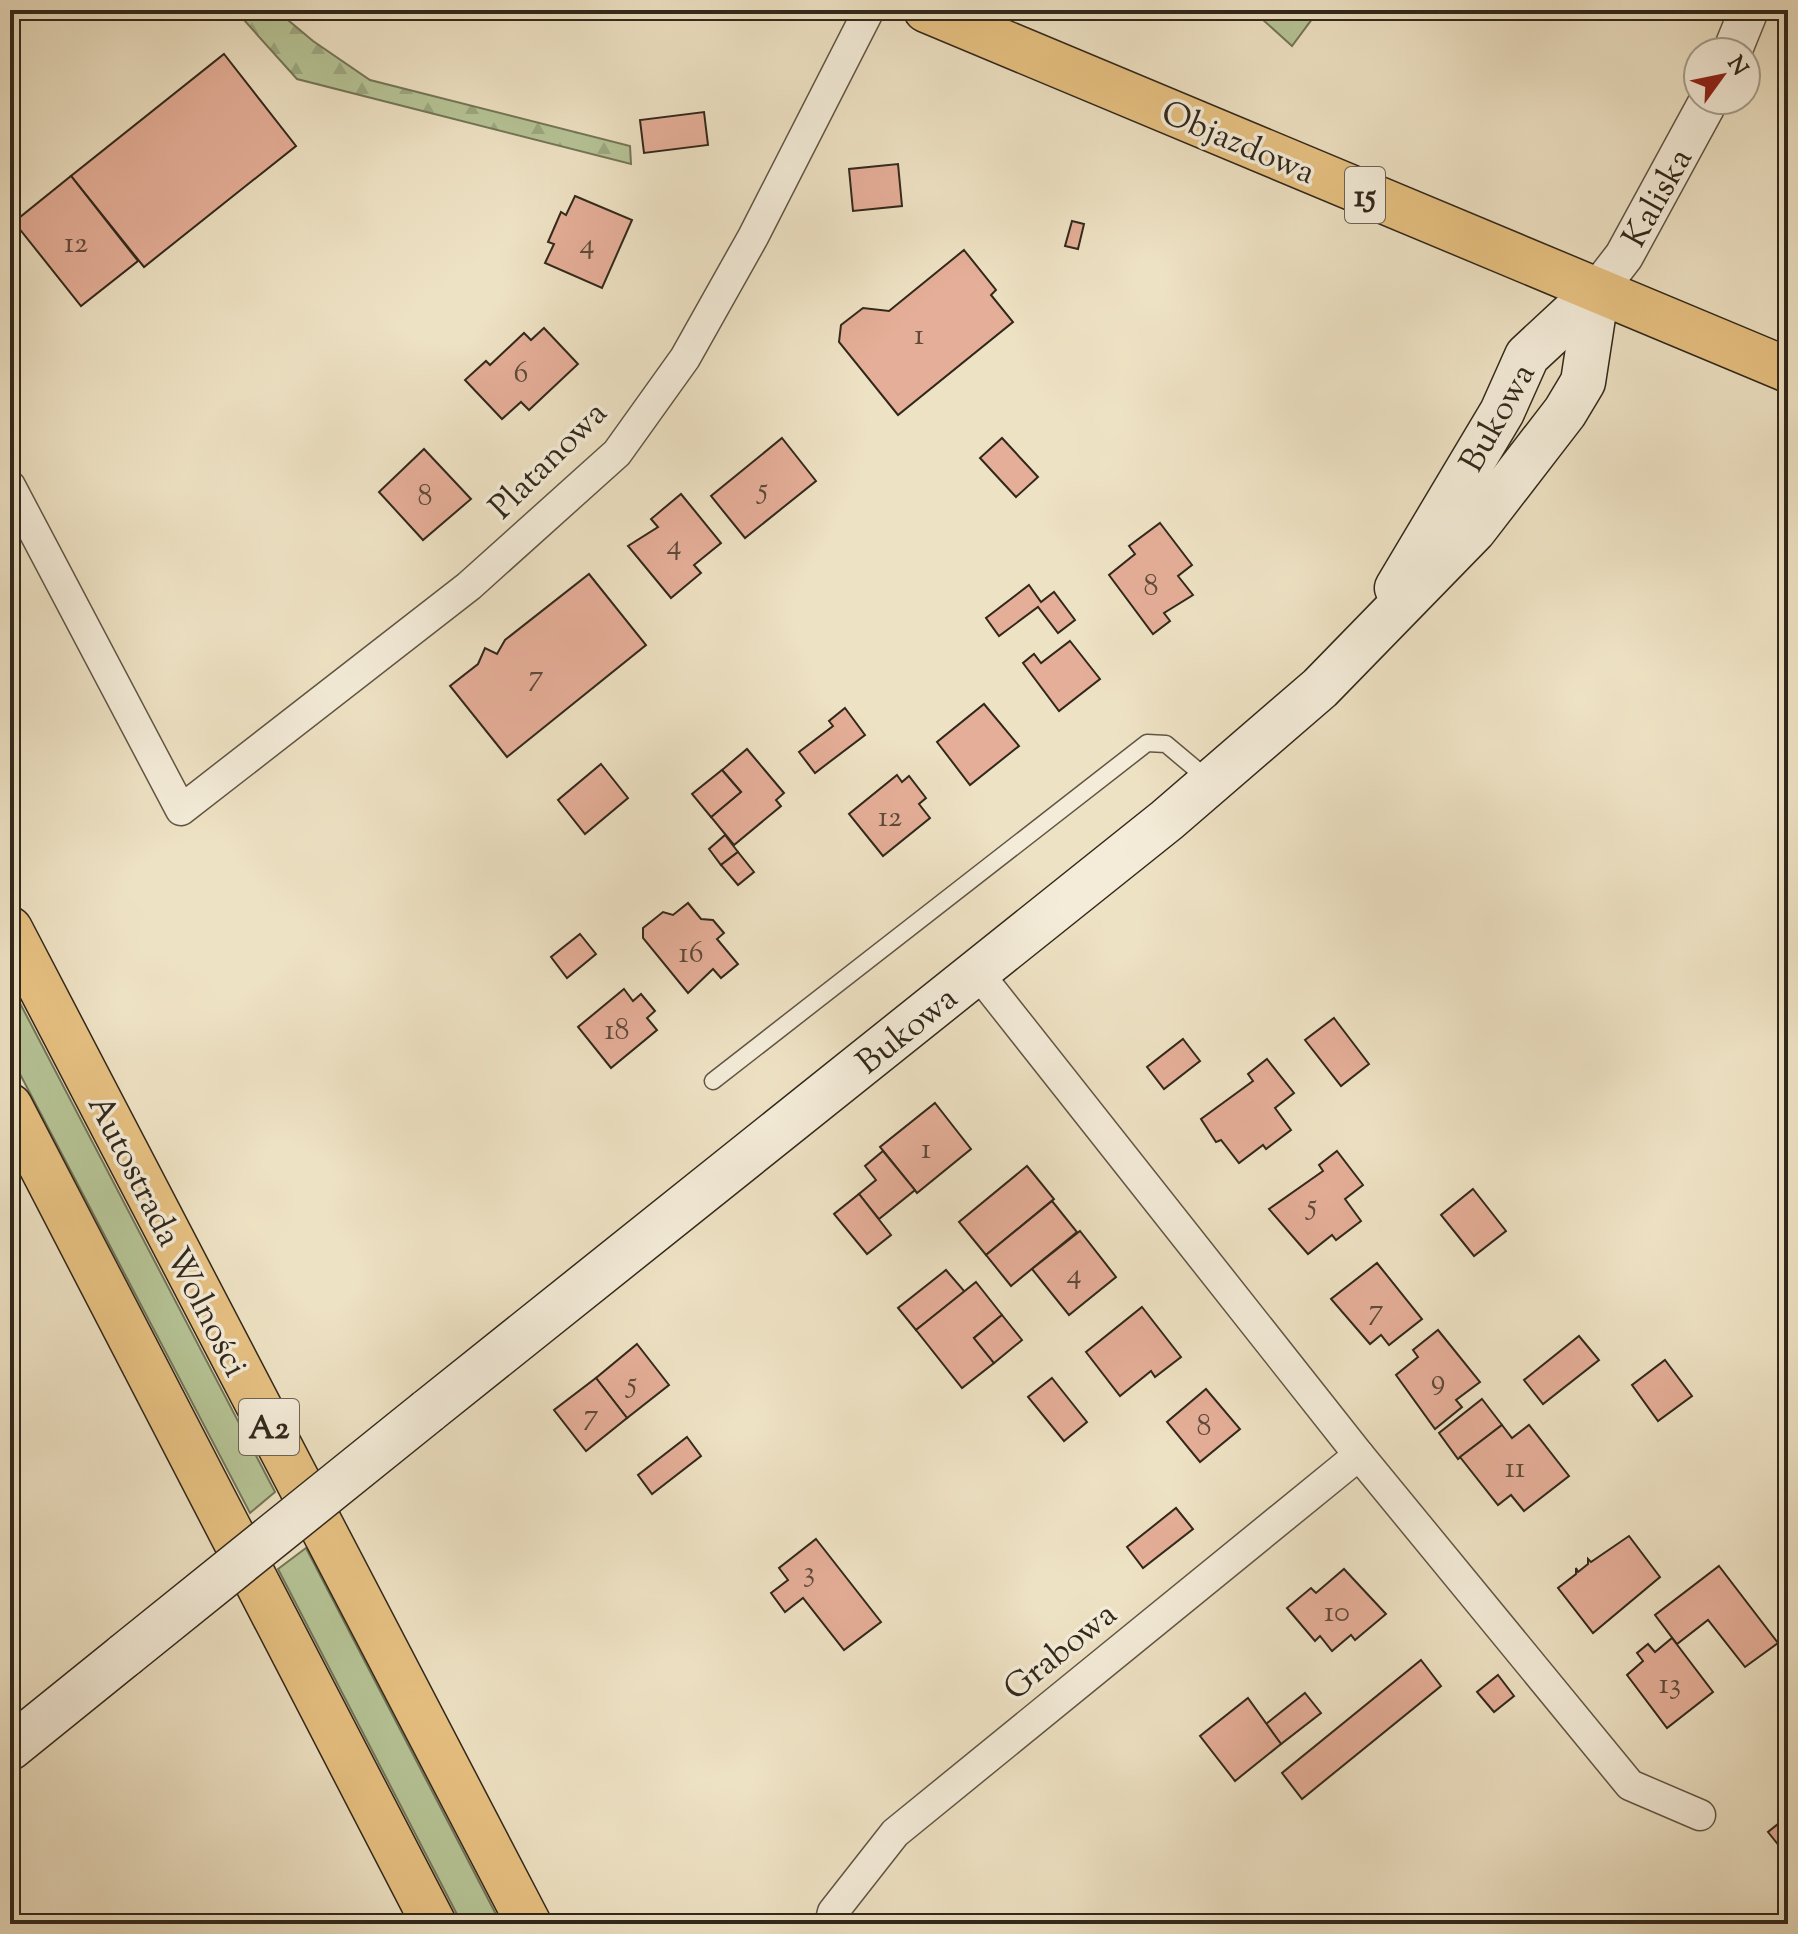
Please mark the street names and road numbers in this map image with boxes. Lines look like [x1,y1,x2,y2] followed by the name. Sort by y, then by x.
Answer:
[1153,90,1322,199] street label: Objazdowa
[1612,140,1706,257] street label: Kaliska
[1345,167,1385,223] road number: 15
[1449,355,1549,482] street label: Bukowa
[479,391,620,532] street label: Platanowa
[847,976,969,1088] street label: Bukowa
[74,1087,258,1386] street label: Autostrada Wolności
[239,1399,299,1455] road number: A2
[994,1592,1128,1714] street label: Grabowa

